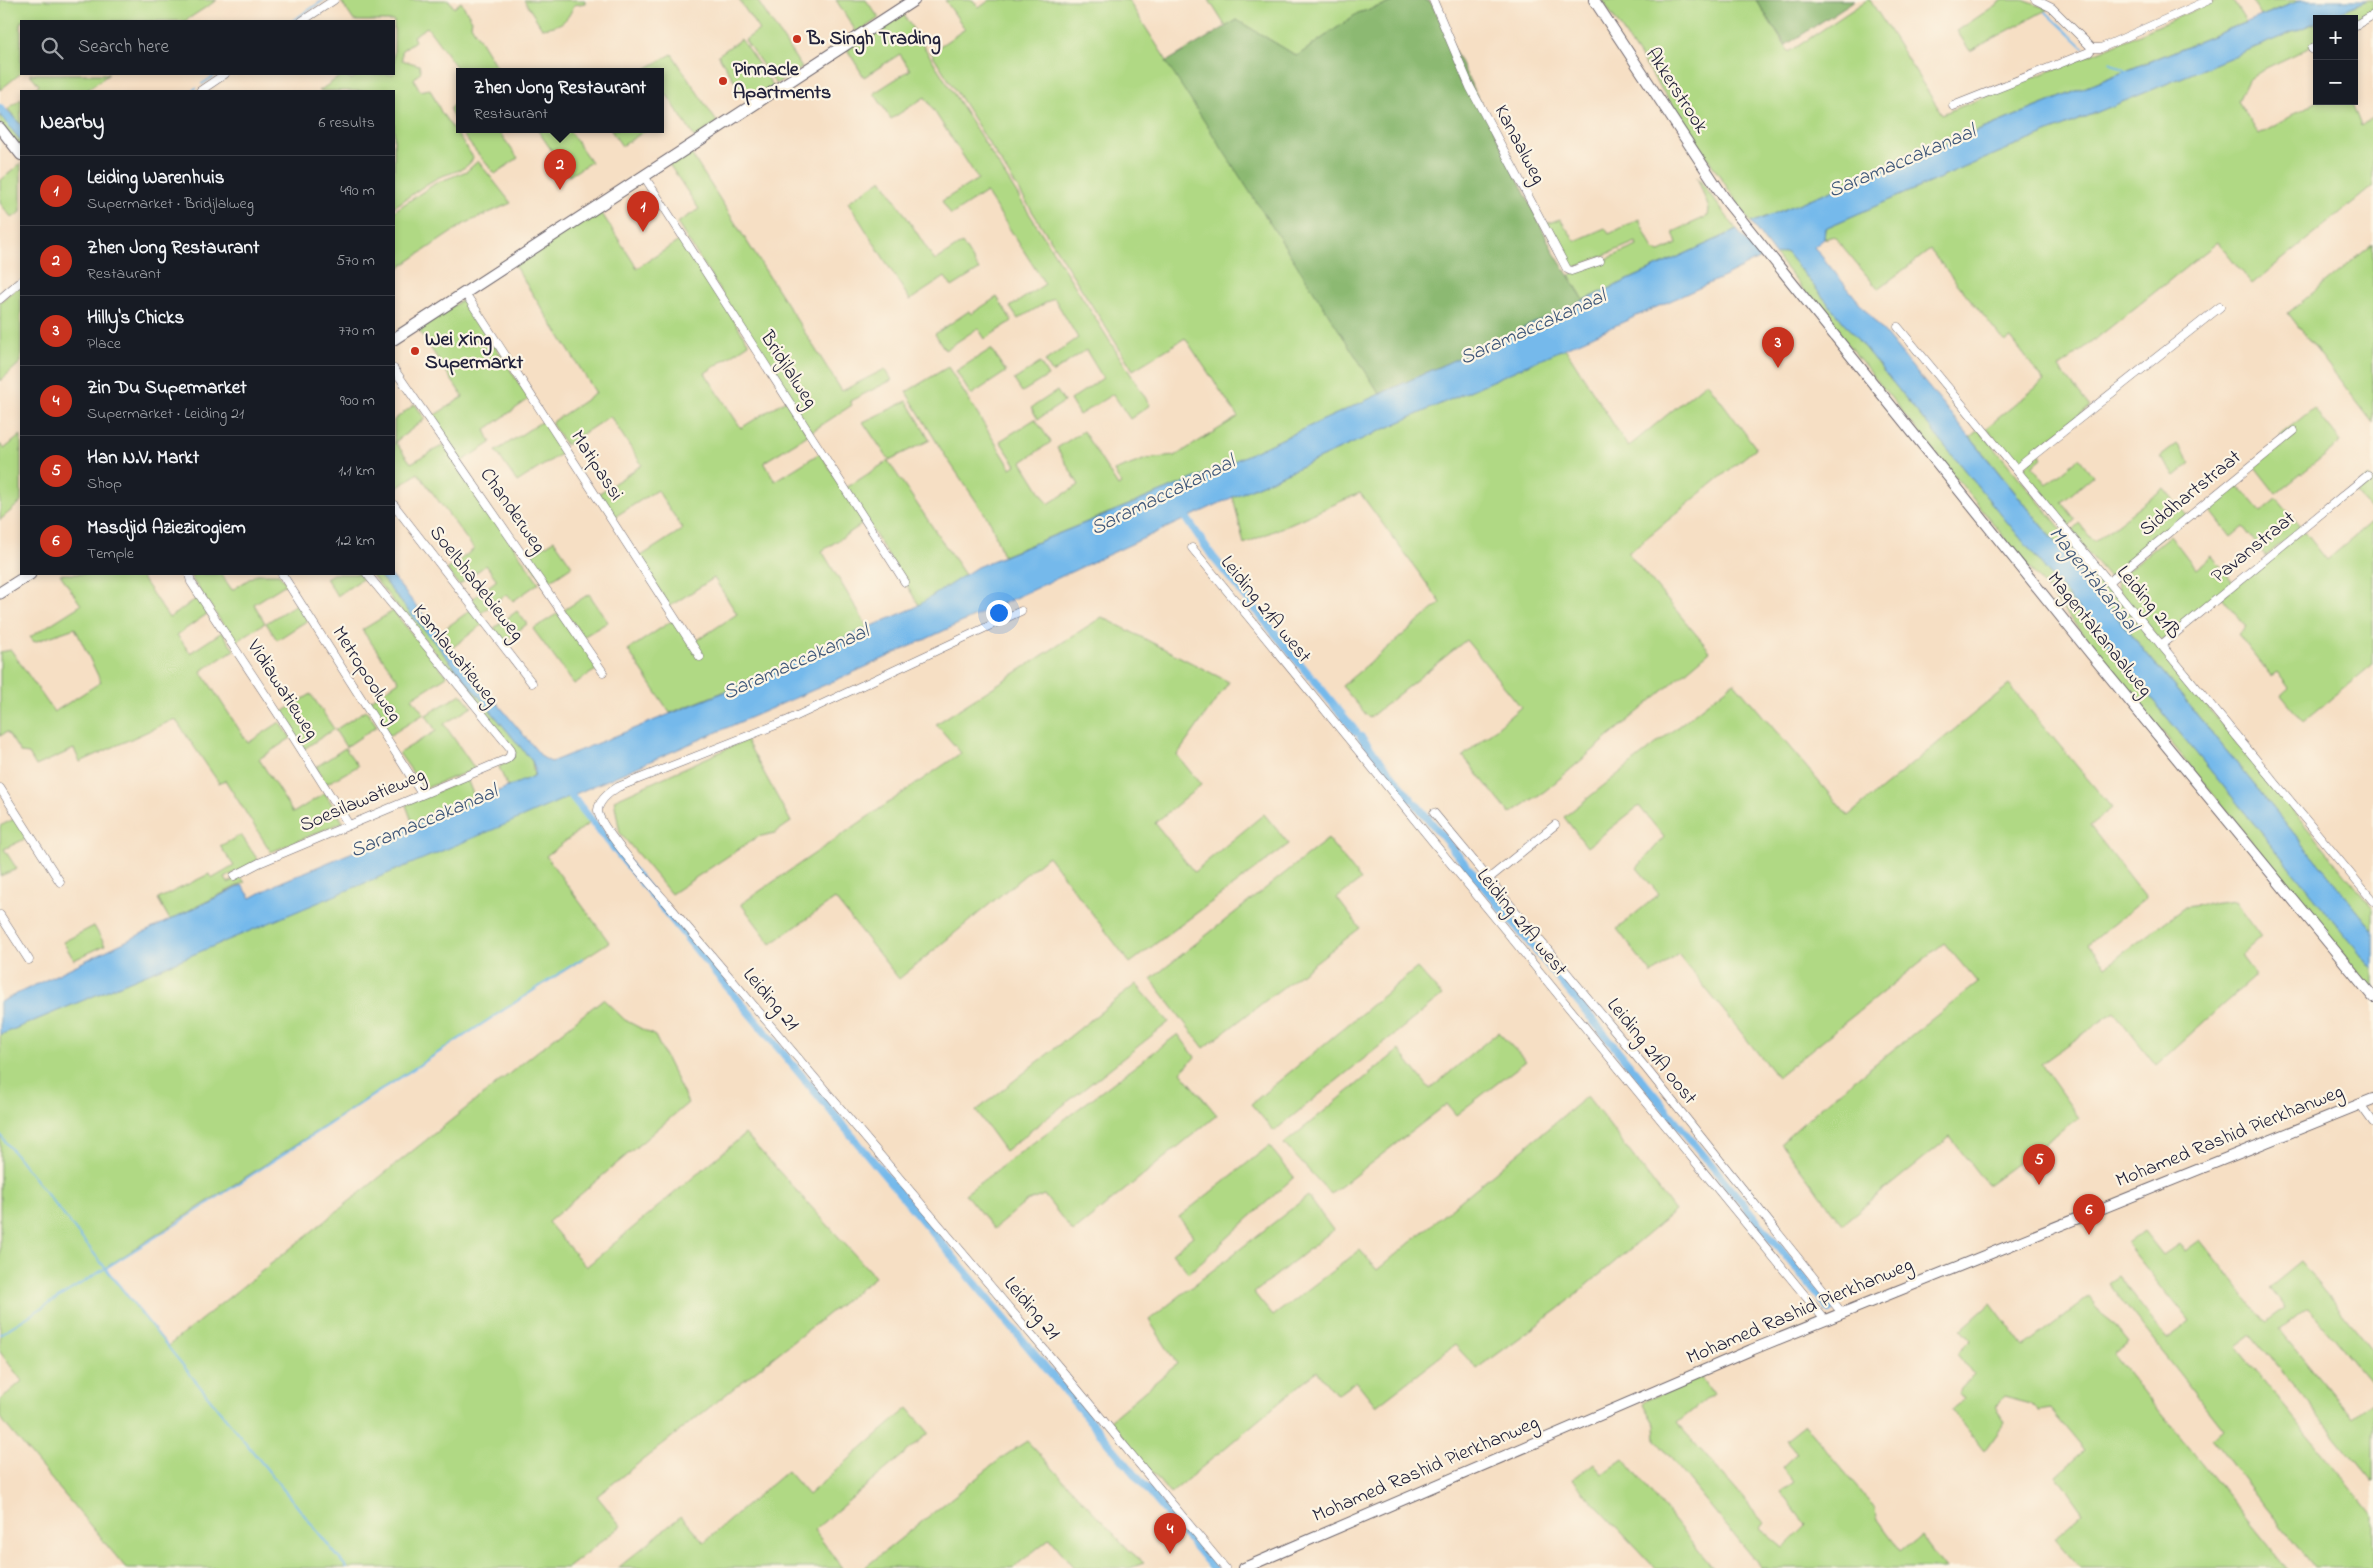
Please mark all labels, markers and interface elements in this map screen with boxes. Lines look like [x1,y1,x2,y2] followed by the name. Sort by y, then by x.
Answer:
[2313,15,2358,105] map controls
[2313,15,2358,60] button: +
[20,20,395,75] search box
[806,25,941,55] place label: B. Singh Trading
[791,33,803,45] marker: B. Singh Trading
[38,34,66,62] icon: search
[78,34,169,61] text: Search here
[1637,42,1715,140] street label: Akkerstrook
[733,56,831,108] place label: Pinnacle Apartments
[2313,60,2358,105] button: −
[456,68,664,133] popup
[474,75,646,102] text: Zhen Jong Restaurant
[717,75,729,87] marker: Pinnacle Apartments
[1485,100,1552,190] street label: Kanaalweg
[474,102,548,126] text: Restaurant
[40,108,104,138] text: Nearby
[318,111,375,135] text: 6 results
[1824,116,1983,207] water label: Saramaccakanaal
[544,149,576,190] pin: 2
[87,165,224,192] text: Leiding Warenhuis
[53,179,59,203] text: 1
[340,179,375,203] text: 490 m
[627,191,659,232] pin: 1
[87,192,254,216] text: Supermarket · Bridjlalweg
[87,235,259,262] text: Zhen Jong Restaurant
[52,249,60,273] text: 2
[336,249,375,273] text: 570 m
[87,262,161,286] text: Restaurant
[1455,281,1613,374] water label: Saramaccakanaal
[87,305,184,332] text: Hilly's Chicks
[53,319,59,343] text: 3
[338,319,375,343] text: 770 m
[751,325,824,415] street label: Bridjlalweg
[425,326,524,378] place label: Wei Xing Supermarkt
[1762,327,1794,368] pin: 3
[87,332,121,356] text: Place
[409,345,421,357] marker: Wei Xing Supermarkt
[87,375,247,402] text: Zin Du Supermarket
[53,389,59,413] text: 4
[340,389,375,413] text: 900 m
[87,402,244,426] text: Supermarket · Leiding 21
[562,425,630,507] street label: Matipassi
[2134,444,2248,544] street label: Siddhartstraat
[87,445,199,472] text: Han N.V. Markt
[1086,447,1243,544] water label: Saramaccakanaal
[51,459,61,483] text: 5
[338,459,375,483] text: 1.1 km
[471,462,552,560] street label: Chanderweg
[87,472,122,496] text: Shop
[2206,505,2303,591] street label: Pavanstraat
[87,515,246,542] text: Masdjid Aziezirogiem
[421,520,531,649] street label: Soelbhadebieweg
[2040,521,2147,642] water label: Magentakanaal
[52,529,60,553] text: 6
[335,529,375,553] text: 1.2 km
[87,542,134,566] text: Temple
[1212,550,1318,671] street label: Leiding 21A west
[2108,560,2188,647] street label: Leiding 21B
[2039,566,2159,704] street label: Magentakanaalweg
[404,599,505,714] street label: Kamlawatieweg
[986,600,1012,626] your location
[718,616,876,709] water label: Saramaccakanaal
[323,621,408,730] street label: Metropoolweg
[237,633,325,746] street label: Vidiawatieweg
[295,761,431,842] street label: Soesilawatieweg
[346,776,505,867] water label: Saramaccakanaal
[1468,863,1574,984] street label: Leiding 21A west
[734,962,805,1039] street label: Leiding 21
[1598,992,1703,1112] street label: Leiding 21A oost
[2112,1078,2349,1197] street label: Mohamed Rashid Pierkhanweg
[2023,1144,2055,1185] pin: 5
[2073,1194,2105,1235] pin: 6
[1682,1251,1918,1374] street label: Mohamed Rashid Pierkhanweg
[995,1271,1066,1348] street label: Leiding 21
[1308,1409,1544,1532] street label: Mohamed Rashid Pierkhanweg
[1154,1513,1186,1554] pin: 4

